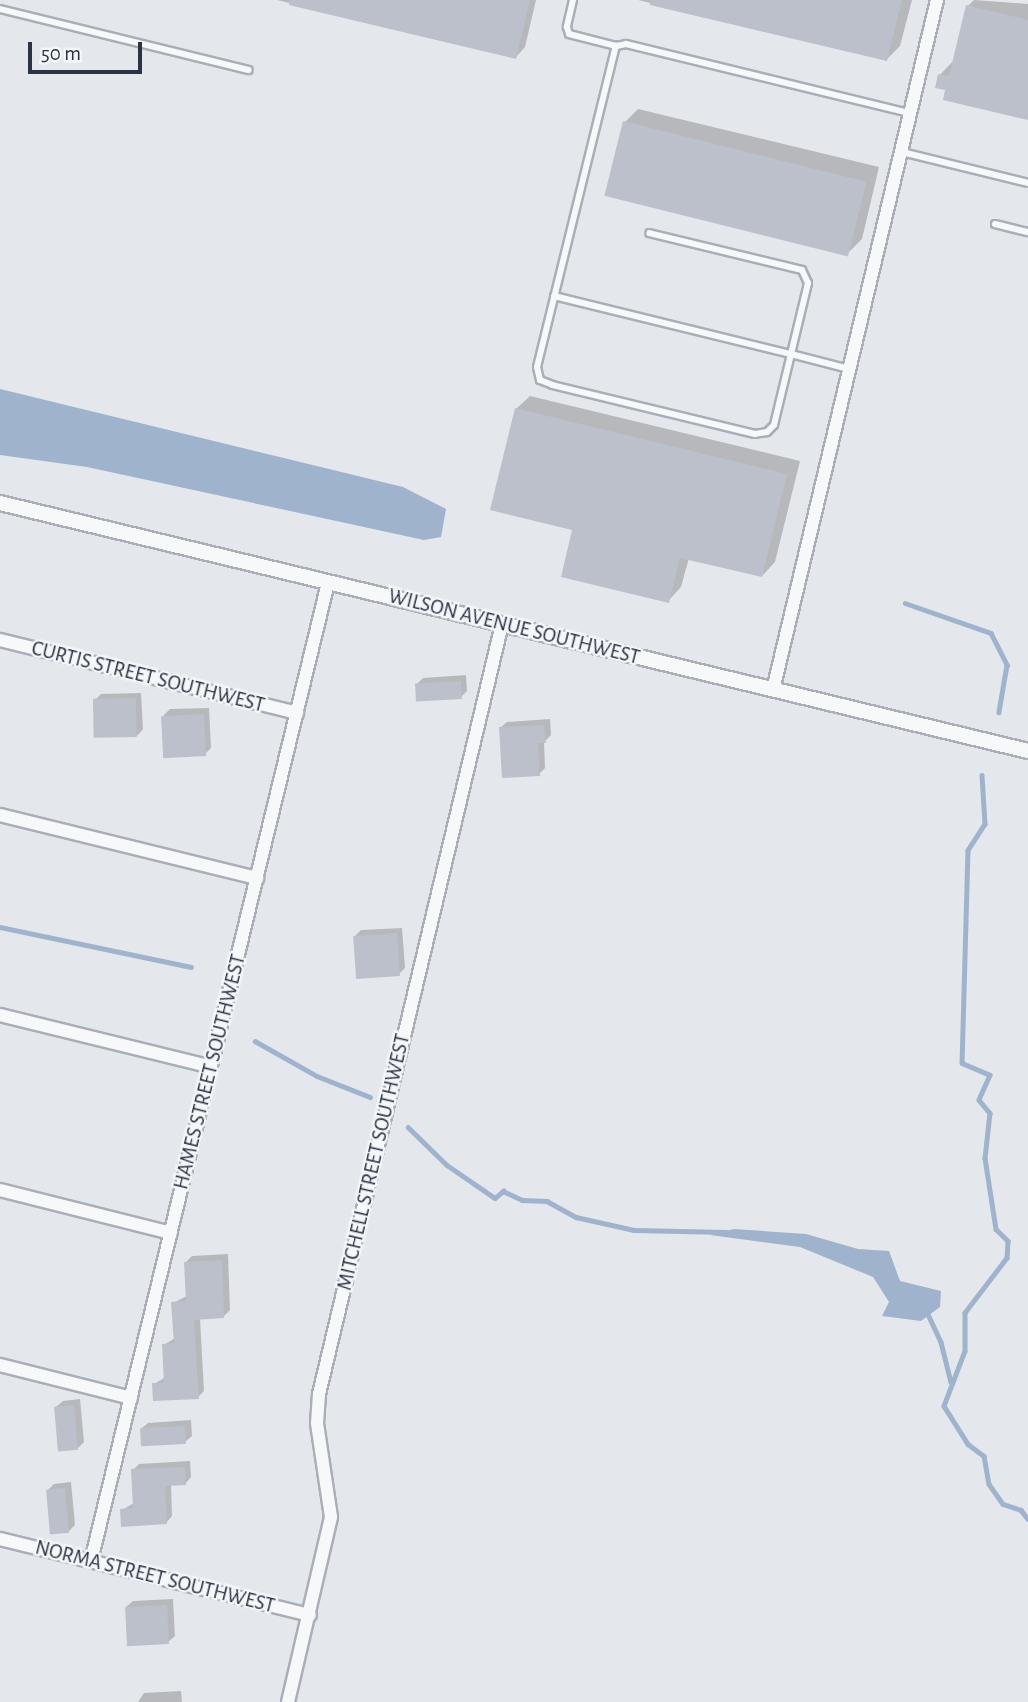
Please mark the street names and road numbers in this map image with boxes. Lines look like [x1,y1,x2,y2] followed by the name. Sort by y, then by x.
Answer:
[386,584,642,670] street label: WILSON AVENUE SOUTHWEST
[29,636,267,718] street label: CURTIS STREET SOUTHWEST
[169,952,251,1192] street label: HAMES STREET SOUTHWEST
[332,1031,416,1293] street label: MITCHELL STREET SOUTHWEST
[33,1535,277,1619] street label: NORMA STREET SOUTHWEST

